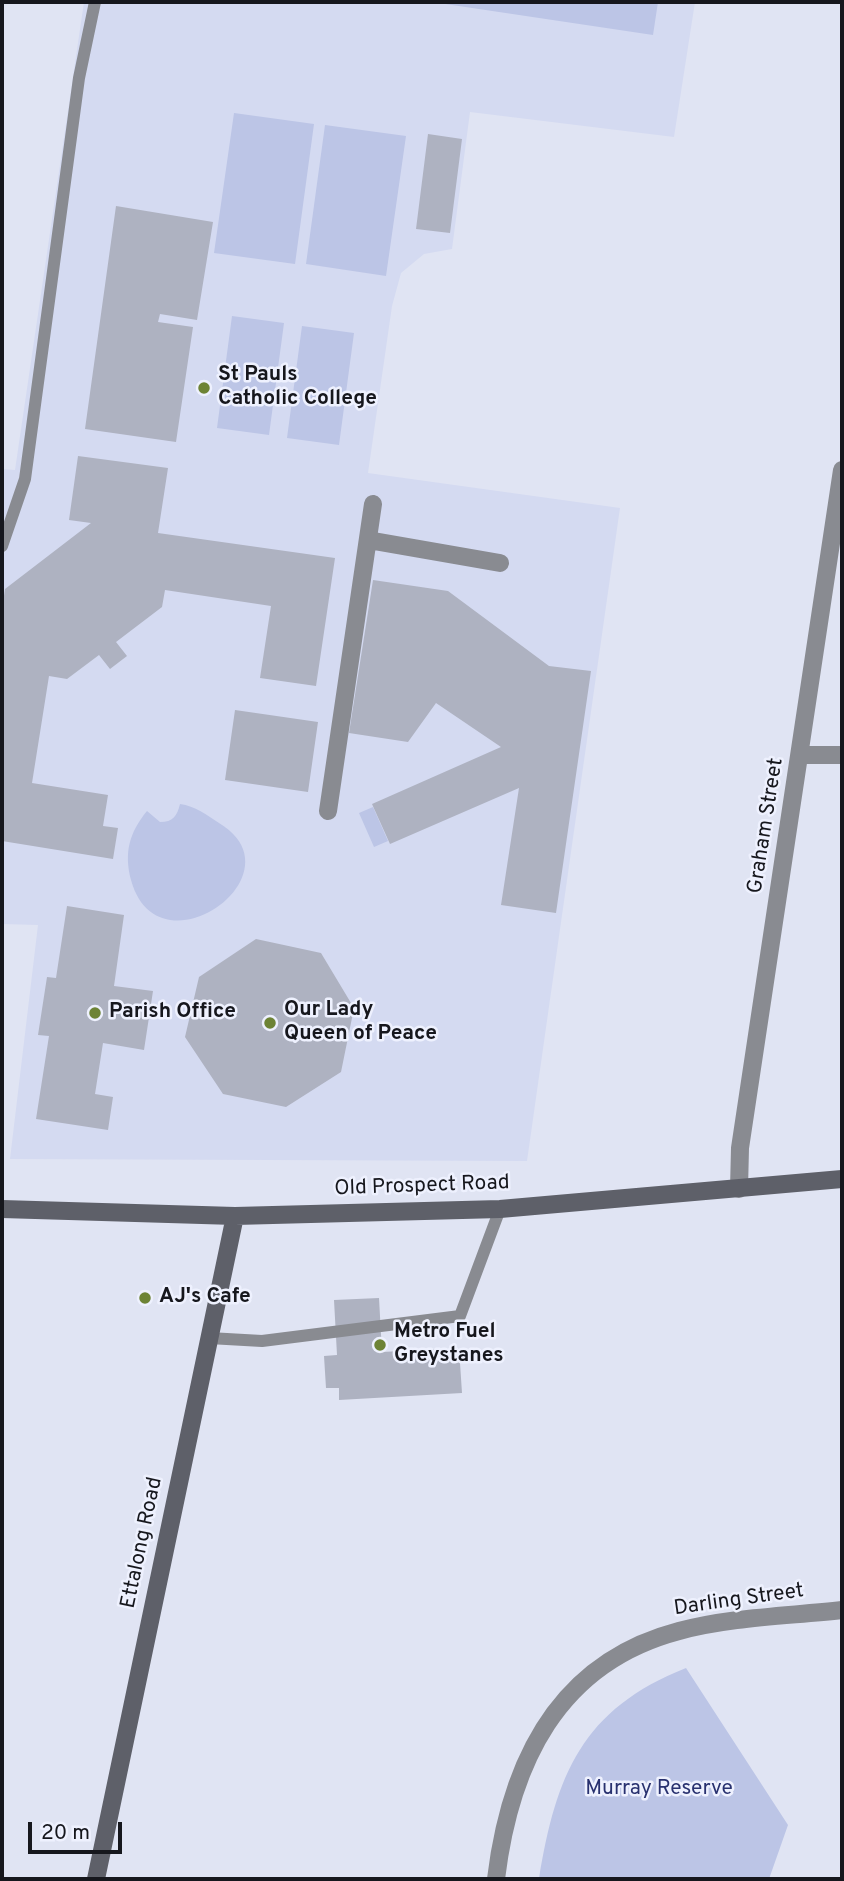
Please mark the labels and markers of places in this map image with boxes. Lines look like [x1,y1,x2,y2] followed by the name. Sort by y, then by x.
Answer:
[218,363,377,413] place label: St Pauls Catholic College
[196,380,212,396] marker: St Pauls Catholic College
[284,998,437,1048] place label: Our Lady Queen of Peace
[109,1000,236,1026] place label: Parish Office
[87,1005,103,1021] marker: Parish Office
[262,1015,278,1031] marker: Our Lady Queen of Peace
[159,1285,251,1311] place label: AJ's Cafe
[137,1290,153,1306] marker: AJ's Cafe
[394,1320,504,1370] place label: Metro Fuel Greystanes
[372,1337,388,1353] marker: Metro Fuel Greystanes

